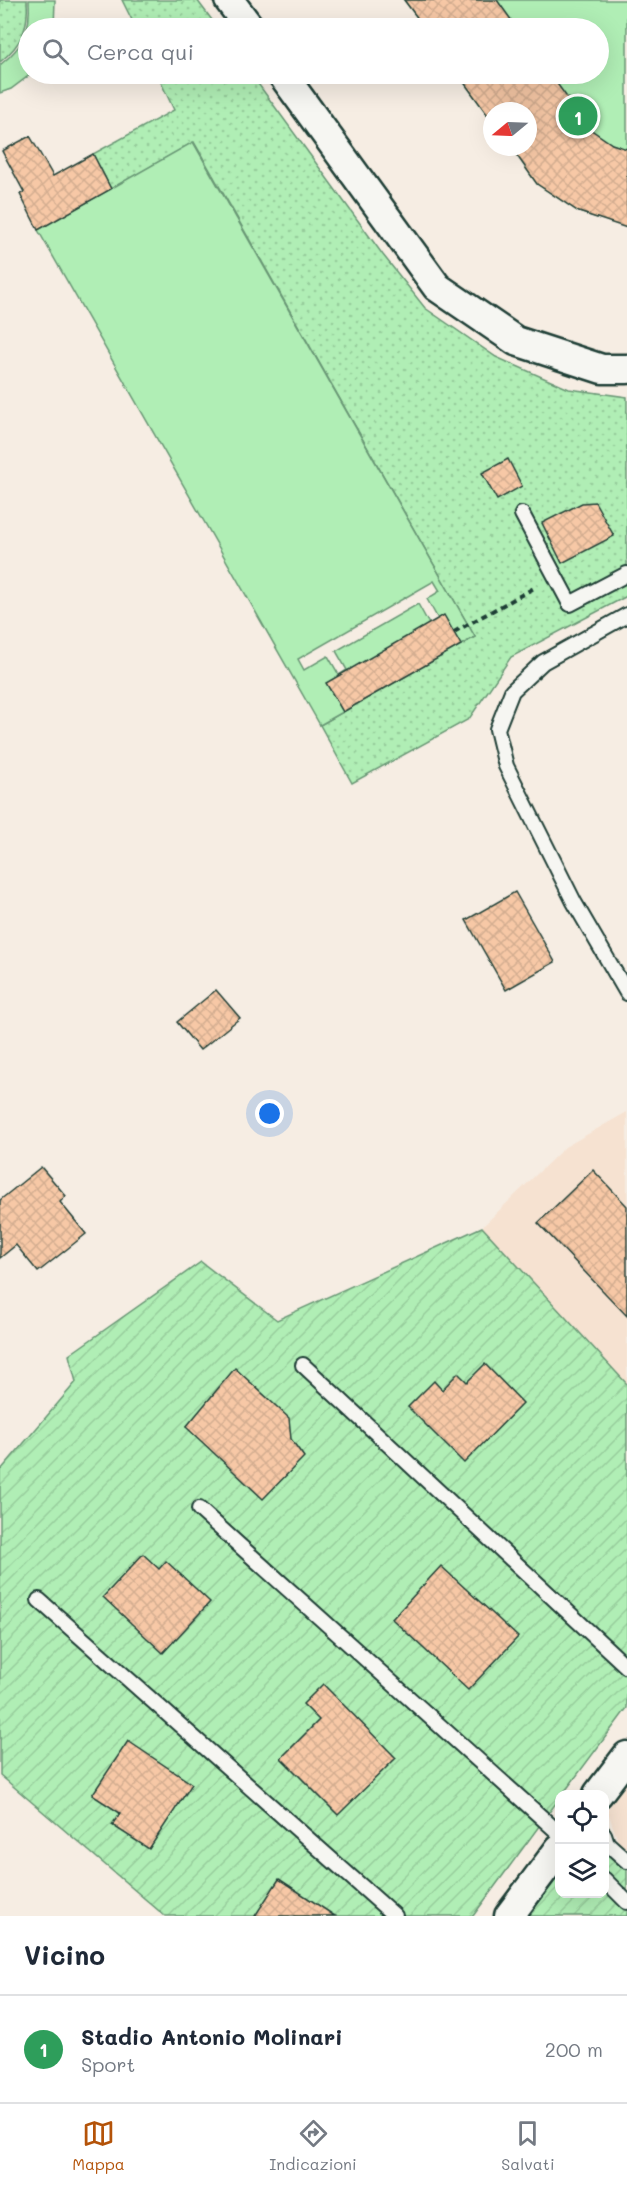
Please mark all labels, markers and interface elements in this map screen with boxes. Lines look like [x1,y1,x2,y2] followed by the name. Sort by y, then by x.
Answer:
[18,18,609,84] search box
[39,35,72,68] icon: search
[87,37,194,66] text: Cerca qui
[558,94,598,138] pin: 1
[483,102,537,156] north arrow
[255,1099,284,1128] your location
[555,1790,609,1898] map controls
[555,1790,609,1844] button: locate
[555,1844,609,1898] button: layers
[24,1938,105,1972] text: Vicino
[81,2022,343,2051] text: Stadio Antonio Molinari
[39,2036,48,2062] text: 1
[545,2036,603,2062] text: 200 m
[81,2051,135,2077] text: Sport
[72,2117,125,2174] tab: Mappa
[269,2117,357,2174] tab: Indicazioni
[501,2117,555,2174] tab: Salvati

